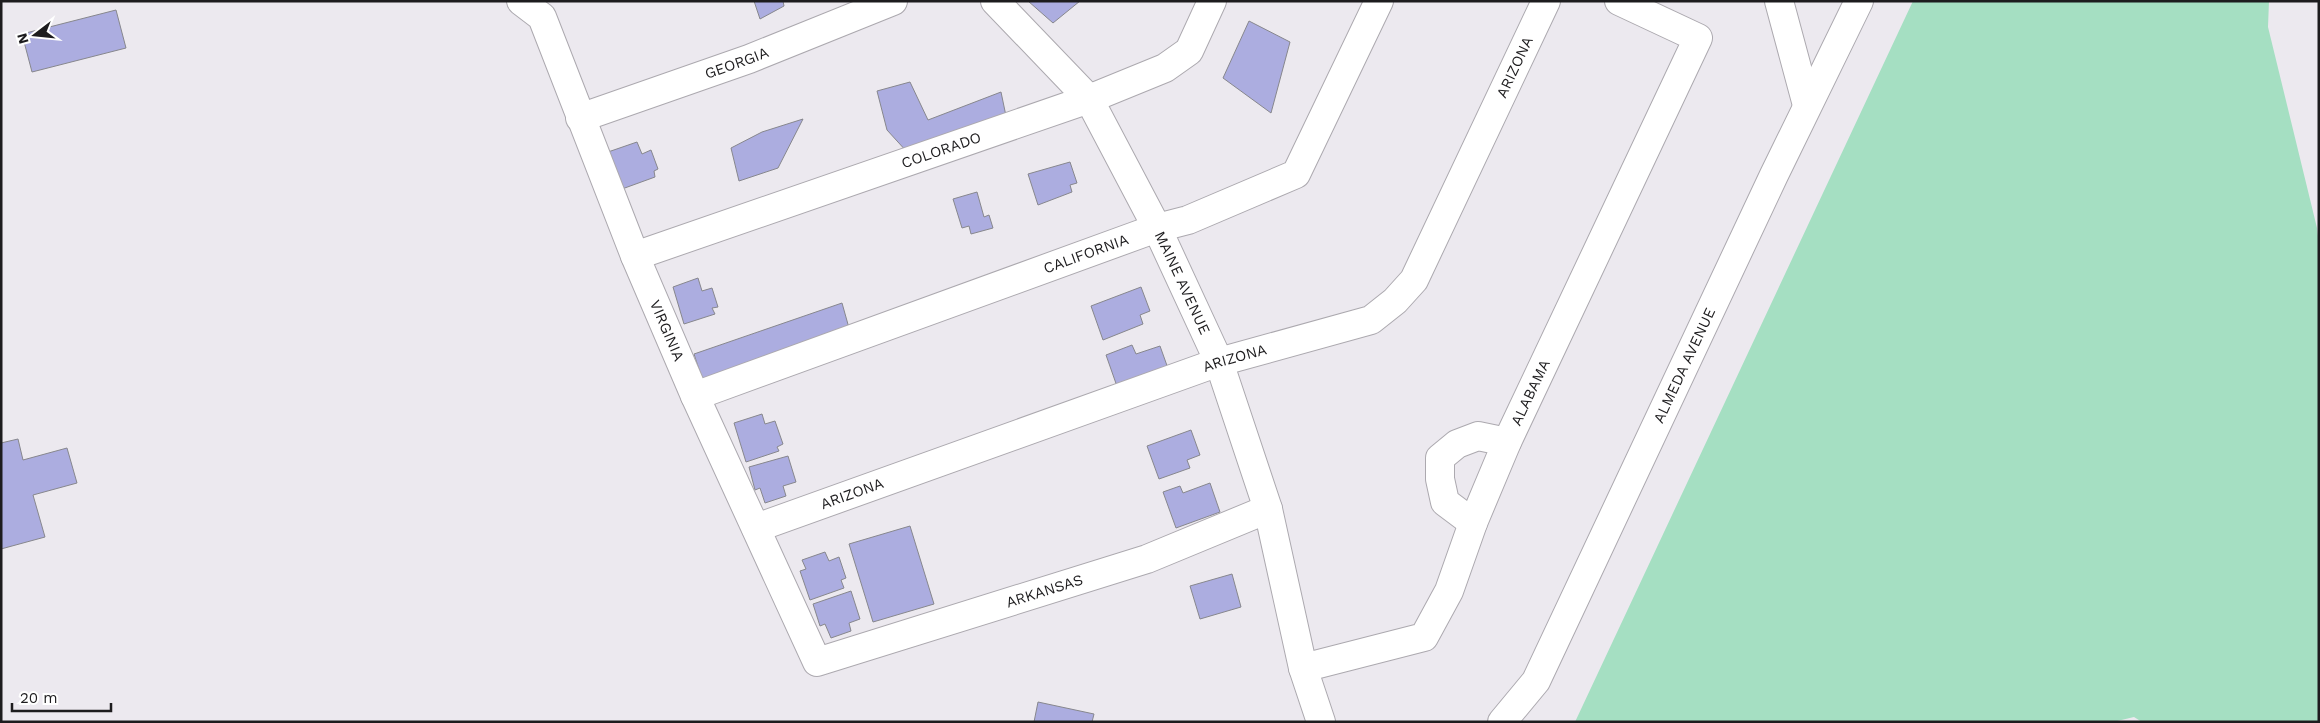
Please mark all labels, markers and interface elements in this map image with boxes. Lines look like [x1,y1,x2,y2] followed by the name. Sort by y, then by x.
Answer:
[10,10,60,60] north arrow
[13,31,32,46] text: N
[1493,33,1537,101] street label: ARIZONA
[702,43,771,83] street label: GEORGIA
[899,128,984,172] street label: COLORADO
[1151,228,1214,337] street label: MAINE AVENUE
[1041,230,1131,278] street label: CALIFORNIA
[646,297,688,364] street label: VIRGINIA
[1650,305,1719,426] street label: ALMEDA AVENUE
[1200,340,1269,376] street label: ARIZONA
[1507,356,1554,428] street label: ALABAMA
[818,474,886,513] street label: ARIZONA
[1004,571,1085,611] street label: ARKANSAS
[12,680,111,712] scale bar
[20,689,58,707] text: 20 m

